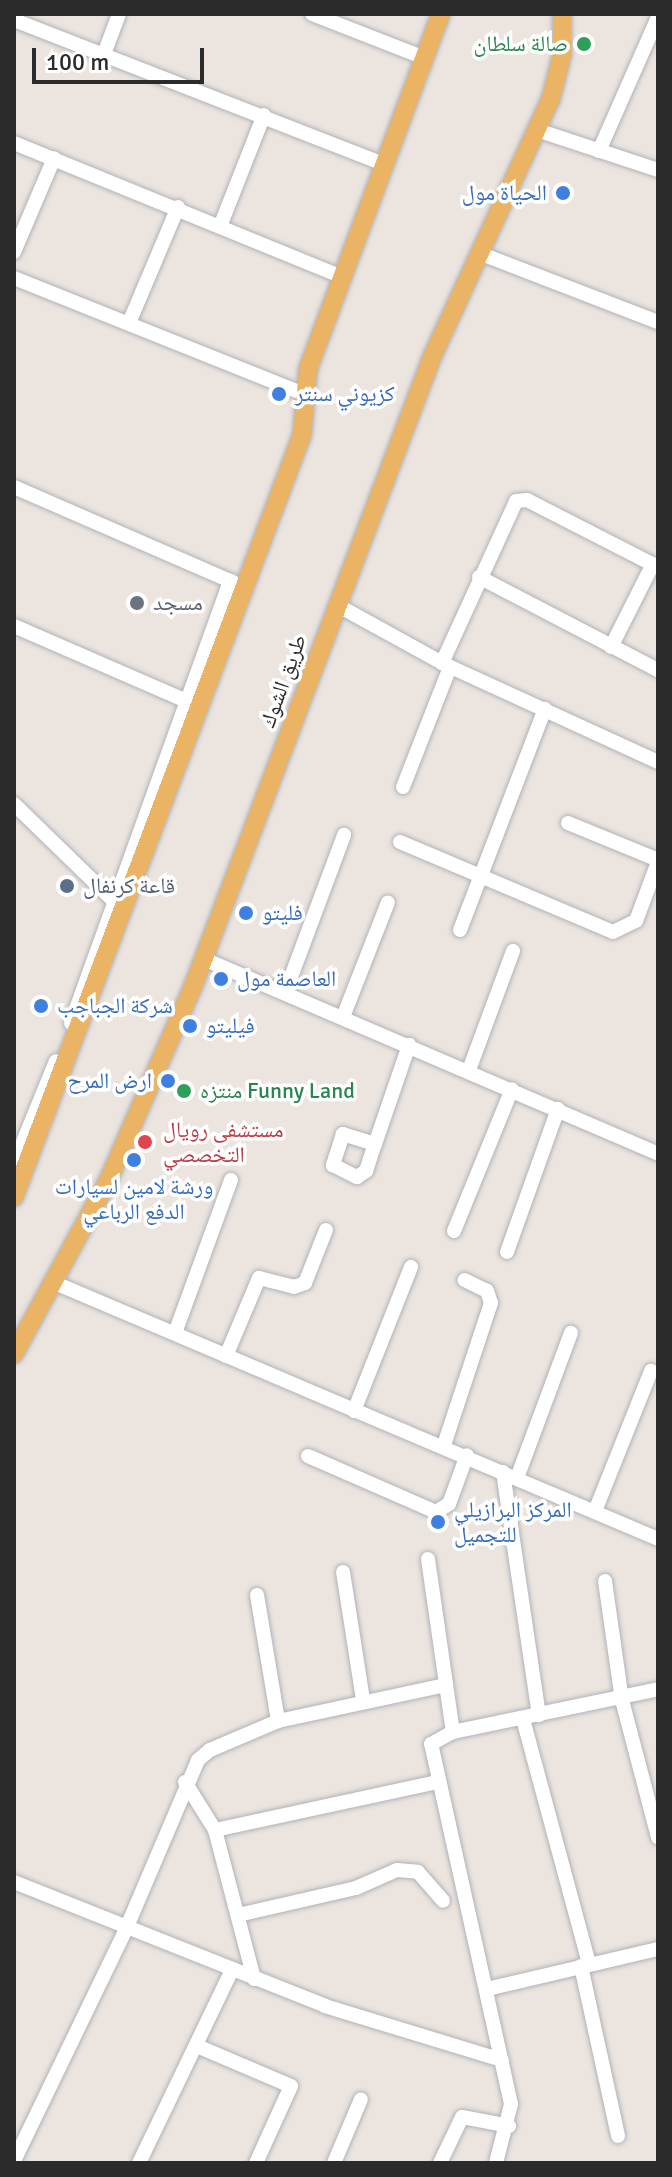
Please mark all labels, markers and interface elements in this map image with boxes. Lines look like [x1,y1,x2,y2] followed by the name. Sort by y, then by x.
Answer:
[474,31,568,57] place label: صالة سلطان
[36,32,208,82] scale bar
[575,35,593,53] marker: صالة سلطان
[46,47,109,77] text: 100 m
[462,180,547,206] place label: الحياة مول
[554,184,572,202] marker: الحياة مول
[295,381,395,407] place label: كزيوني سنتر
[270,385,288,403] marker: كزيوني سنتر
[153,590,203,616] place label: مسجد
[128,594,146,612] marker: مسجد
[254,631,312,731] street label: طريق الشوك
[83,873,175,899] place label: قاعة كرنفال
[58,877,76,895] marker: قاعة كرنفال
[262,900,303,926] place label: فليتو
[237,904,255,922] marker: فليتو
[237,966,336,992] place label: العاصمة مول
[212,970,230,988] marker: العاصمة مول
[57,993,173,1019] place label: شركة الجباجب
[32,997,50,1015] marker: شركة الجباجب
[206,1013,255,1039] place label: فيليتو
[181,1017,199,1035] marker: فيليتو
[67,1068,152,1094] place label: ارض المرح
[159,1072,177,1090] marker: ارض المرح
[200,1078,355,1104] place label: منتزه Funny Land
[175,1082,193,1100] marker: منتزه Funny Land
[163,1116,284,1168] place label: مستشفى رويال التخصصي
[134,1131,156,1153] marker: مستشفى رويال التخصصي
[125,1151,143,1169] marker: ورشة لامين لسيارات الدفع الرباعي
[55,1173,213,1224] place label: ورشة لامين لسيارات الدفع الرباعي
[454,1496,572,1548] place label: المركز البرازيلي للتجميل
[429,1513,447,1531] marker: المركز البرازيلي للتجميل

